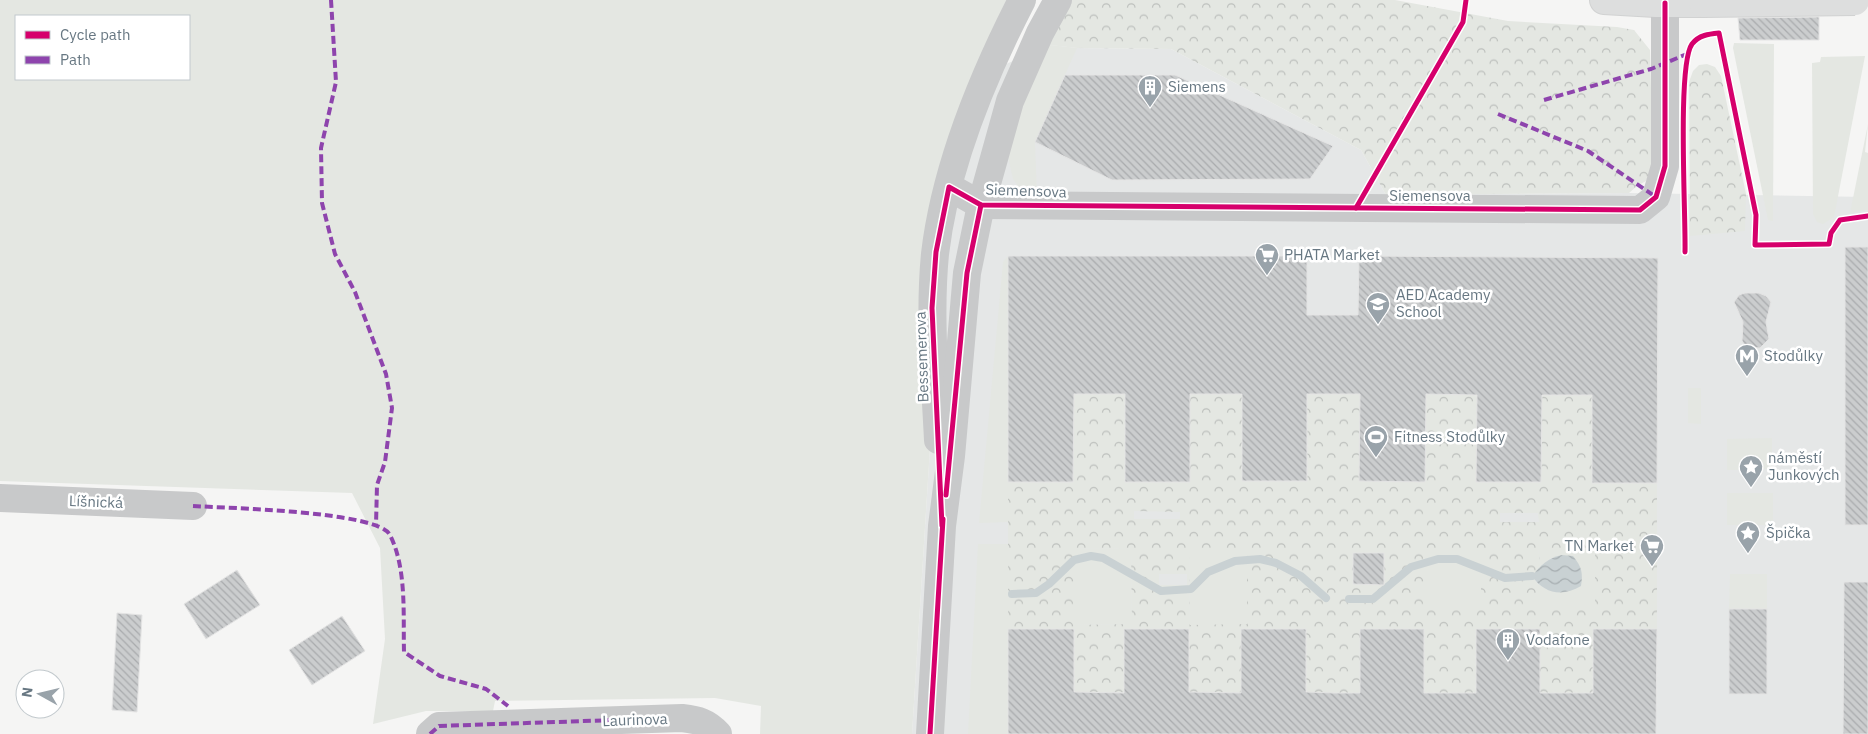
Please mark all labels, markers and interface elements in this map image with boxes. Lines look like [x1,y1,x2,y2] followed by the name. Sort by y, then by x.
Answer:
[15,15,190,80] legend
[60,25,131,44] text: Cycle path
[60,50,91,69] text: Path
[1137,74,1163,108] building icon: Siemens
[1168,77,1226,96] place label: Siemens
[985,180,1067,201] street label: Siemensova
[1389,186,1471,205] street label: Siemensova
[1254,242,1280,276] supermarket icon: PHATA Market
[1284,245,1380,264] place label: PHATA Market
[1396,285,1491,321] place label: AED Academy School
[1365,291,1391,325] school or university icon: AED Academy School
[910,311,933,403] street label: Bessemerova
[1734,343,1760,377] metro station icon: Stodůlky
[1764,346,1824,365] place label: Stodůlky
[1363,424,1389,458] sports icon: Fitness Stodůlky
[1394,427,1506,446] place label: Fitness Stodůlky
[1768,448,1839,484] place label: náměstí Junkových
[1738,454,1764,488] place icon: náměstí Junkových
[69,491,123,512] street label: Líšnická
[1735,520,1761,554] place icon: Špička
[1766,523,1811,542] place label: Špička
[1639,533,1665,567] supermarket icon: TN Market
[1564,536,1634,555] place label: TN Market
[1495,627,1521,661] building icon: Vodafone
[1526,630,1590,649] place label: Vodafone
[15,669,65,719] north arrow
[18,686,37,698] text: N
[602,709,668,730] street label: Laurinova

